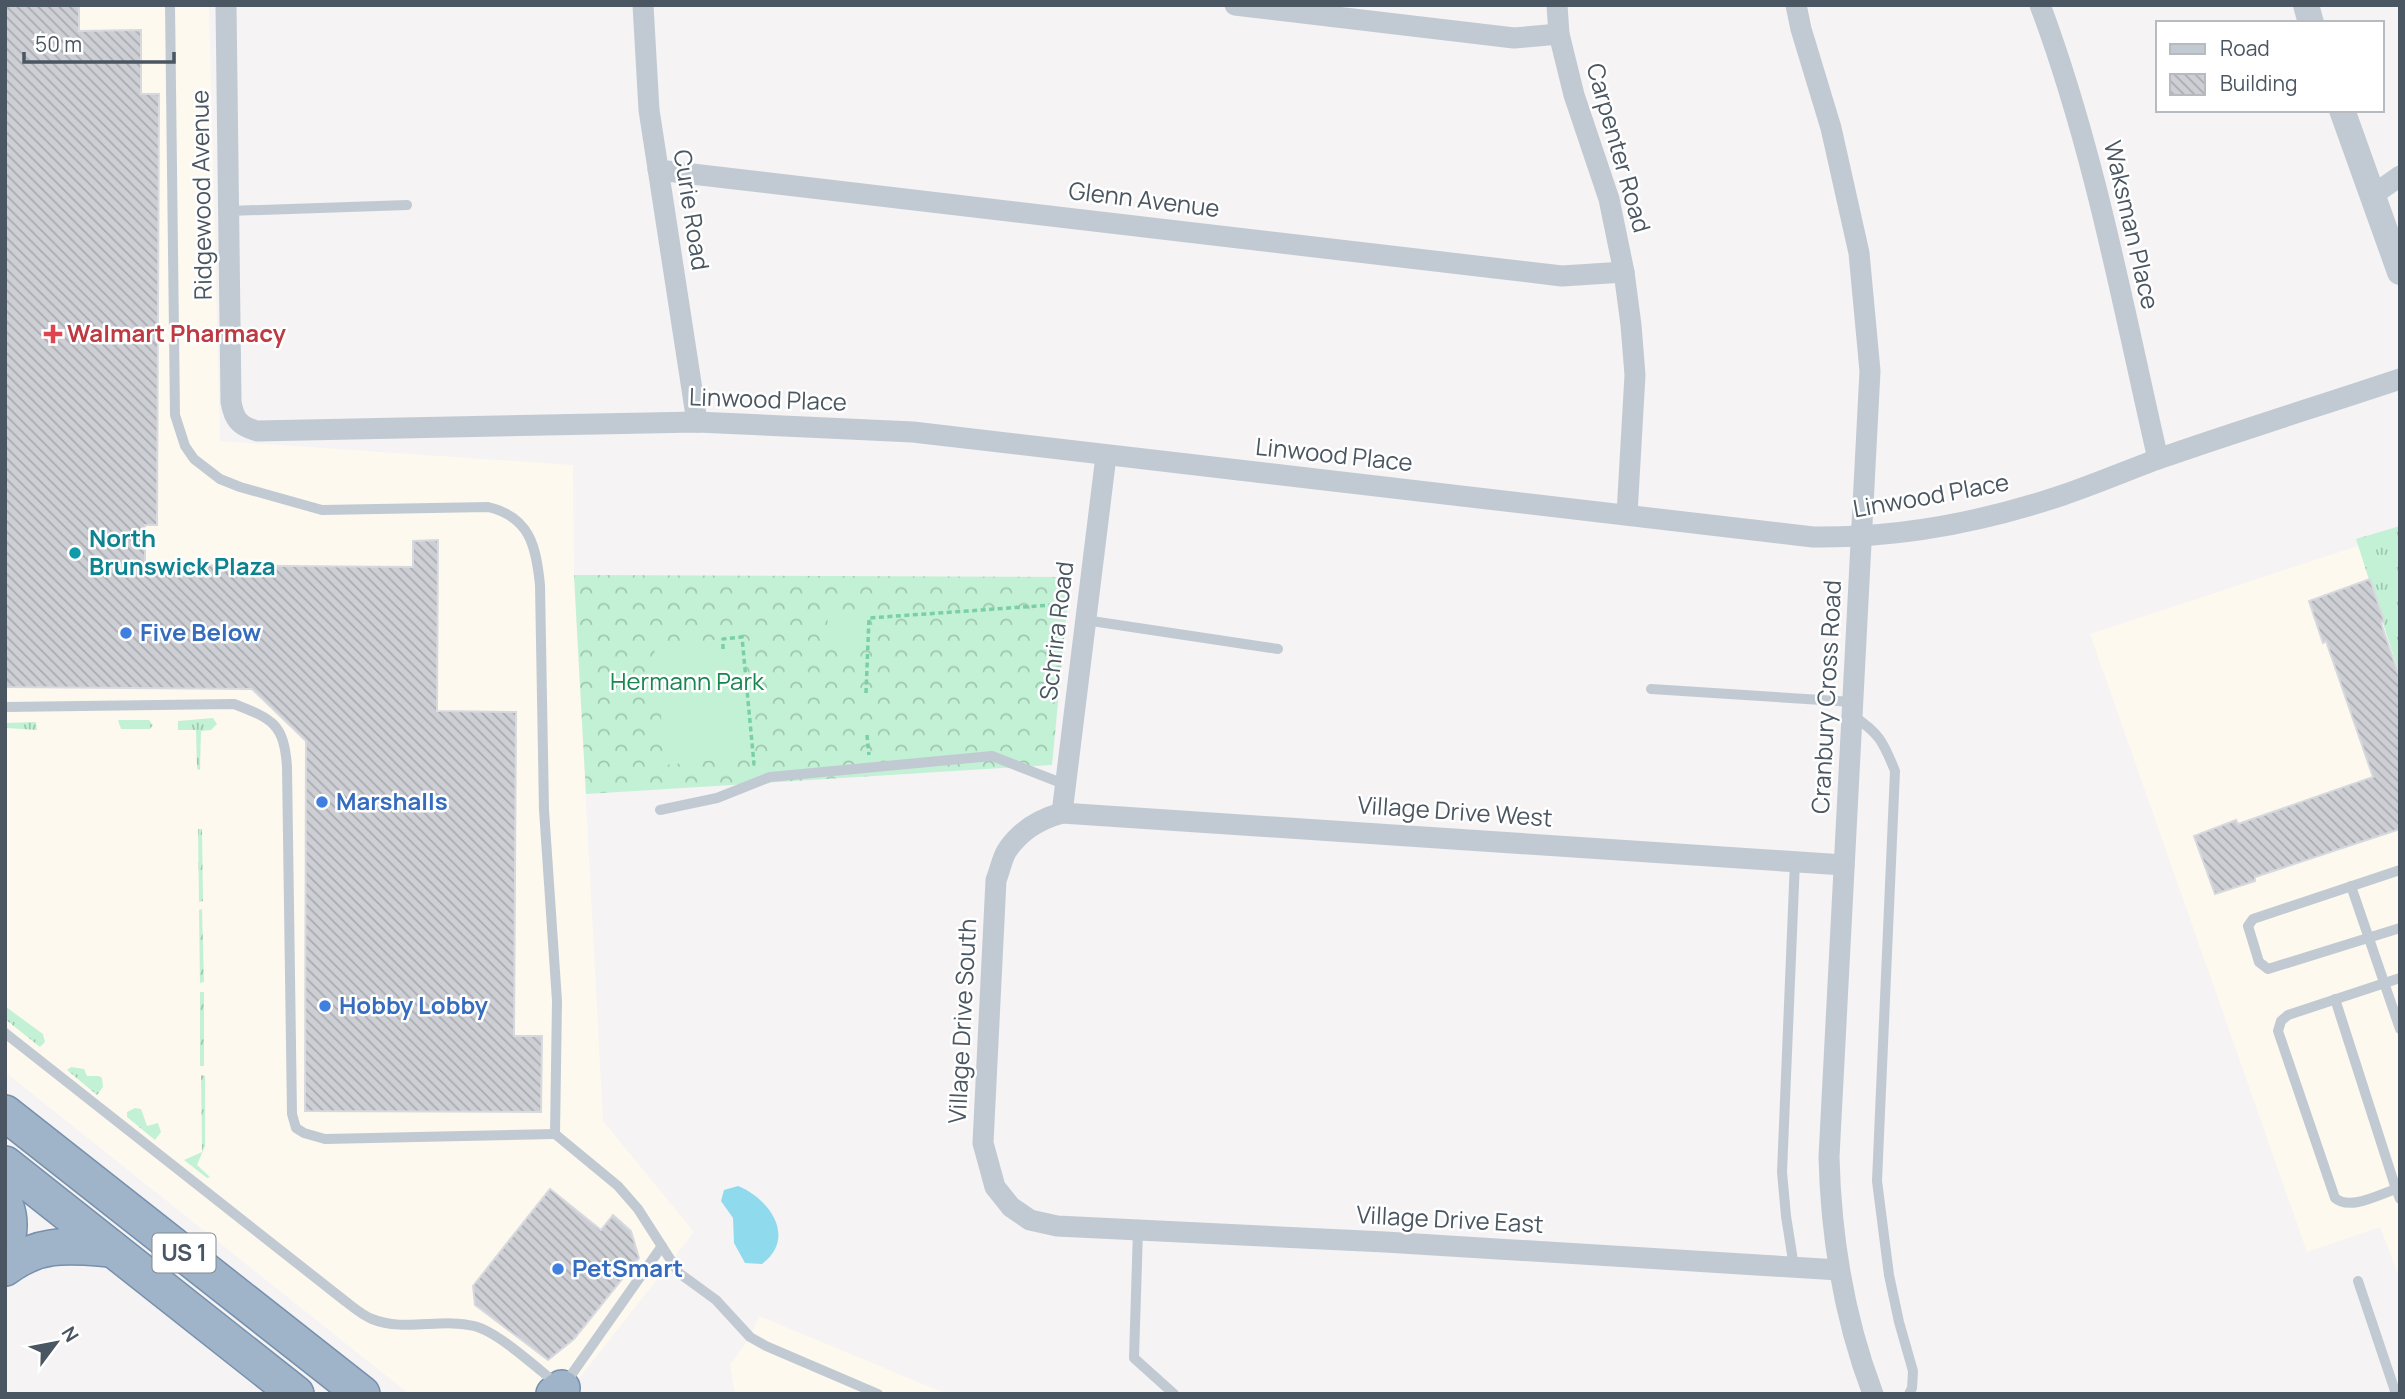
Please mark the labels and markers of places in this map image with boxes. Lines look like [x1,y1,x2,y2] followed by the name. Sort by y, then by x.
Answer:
[67,316,287,349] place label: Walmart Pharmacy
[45,326,61,342] marker: Walmart Pharmacy
[89,521,276,582] place label: North Brunswick Plaza
[67,545,83,561] marker: North Brunswick Plaza
[140,615,261,648] place label: Five Below
[118,625,134,641] marker: Five Below
[336,784,448,817] place label: Marshalls
[314,794,330,810] marker: Marshalls
[339,988,488,1021] place label: Hobby Lobby
[317,998,333,1014] marker: Hobby Lobby
[572,1251,683,1284] place label: PetSmart
[550,1261,566,1277] marker: PetSmart

